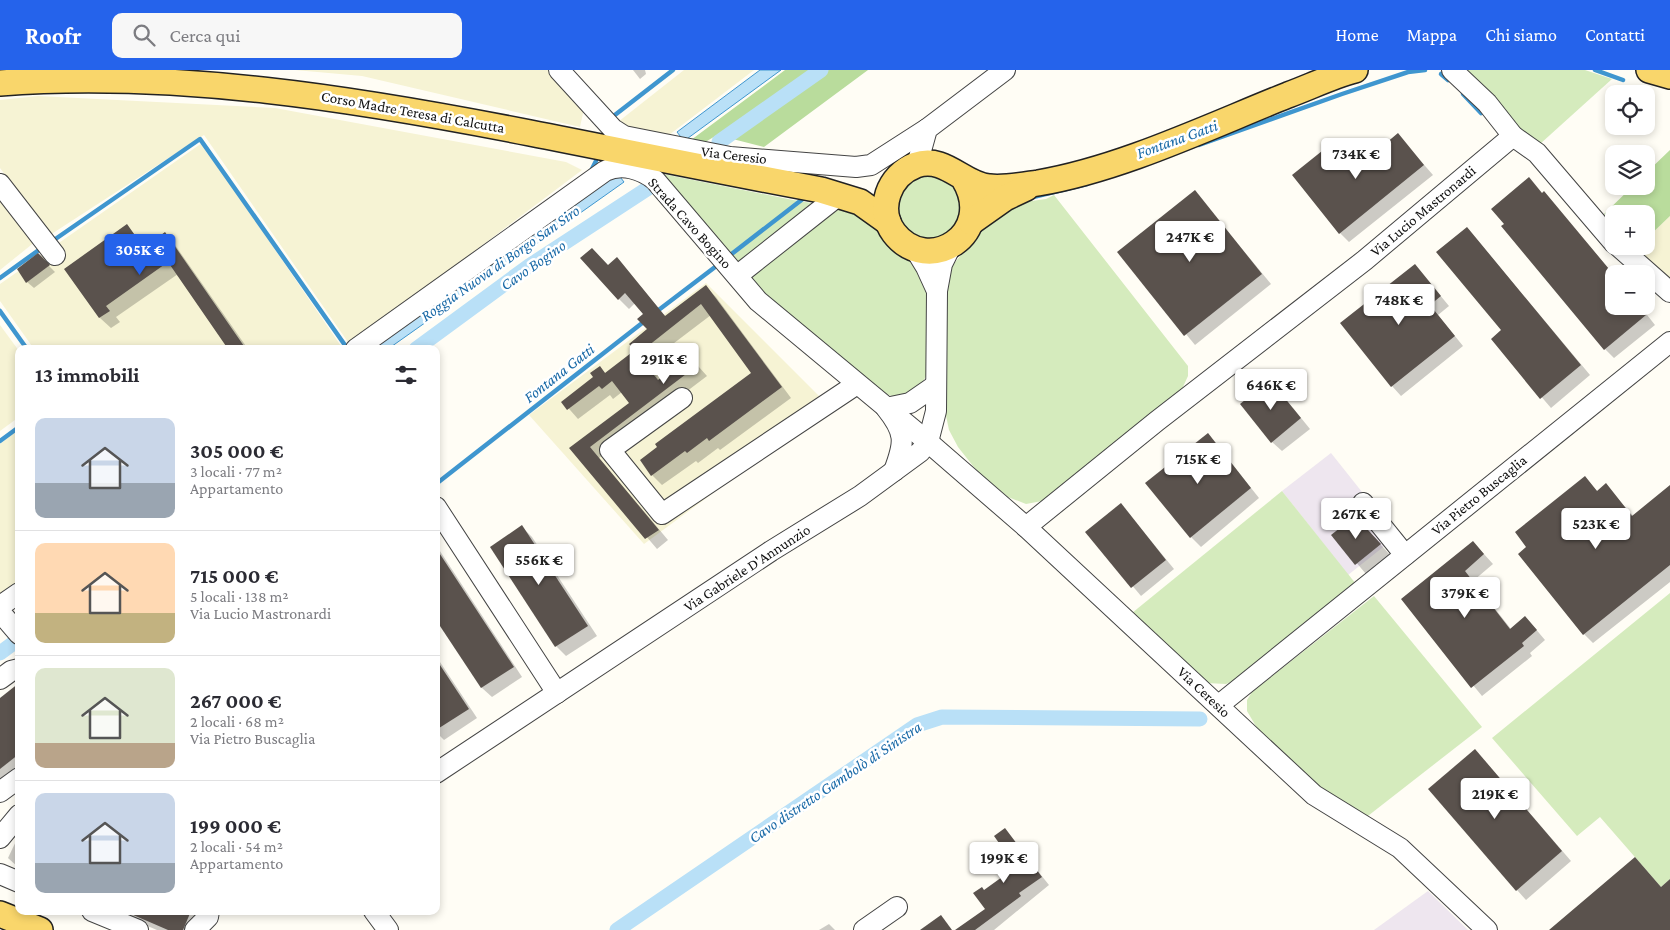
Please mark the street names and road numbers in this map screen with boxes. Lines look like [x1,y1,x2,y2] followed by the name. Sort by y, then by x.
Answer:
[320,88,506,136] street label: Corso Madre Teresa di Calcutta
[700,143,768,167] street label: Via Ceresio
[1367,162,1479,260] street label: Via Lucio Mastronardi
[644,174,735,272] street label: Strada Cavo Bogino
[1428,452,1530,539] street label: Via Pietro Buscaglia
[681,521,813,615] street label: Via Gabriele D'Annunzio
[1174,664,1234,720] street label: Via Ceresio

